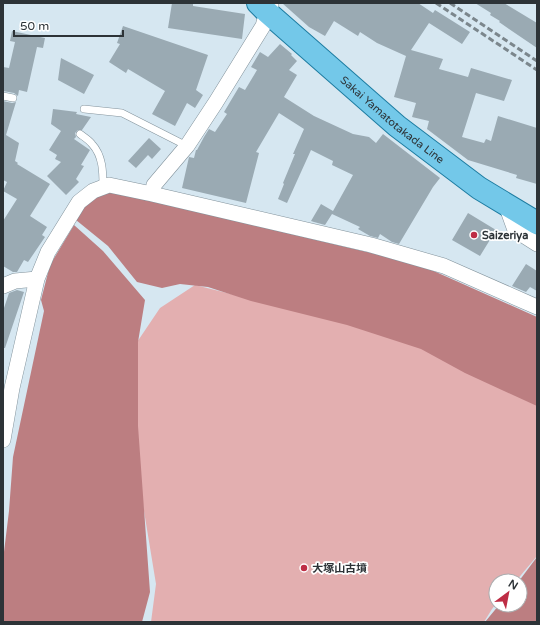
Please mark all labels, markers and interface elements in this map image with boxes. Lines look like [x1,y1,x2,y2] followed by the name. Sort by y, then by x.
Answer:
[14,12,123,38] scale bar
[20,19,49,33] text: 50 m
[338,73,447,166] street label: Sakai Yamatotakada Line
[482,229,528,243] place label: Saizeriya
[469,230,479,240] marker: Saizeriya
[312,562,367,575] place label: 大塚山古墳
[299,563,309,573] marker: 大塚山古墳
[488,573,528,613] north arrow
[506,577,520,593] text: N

